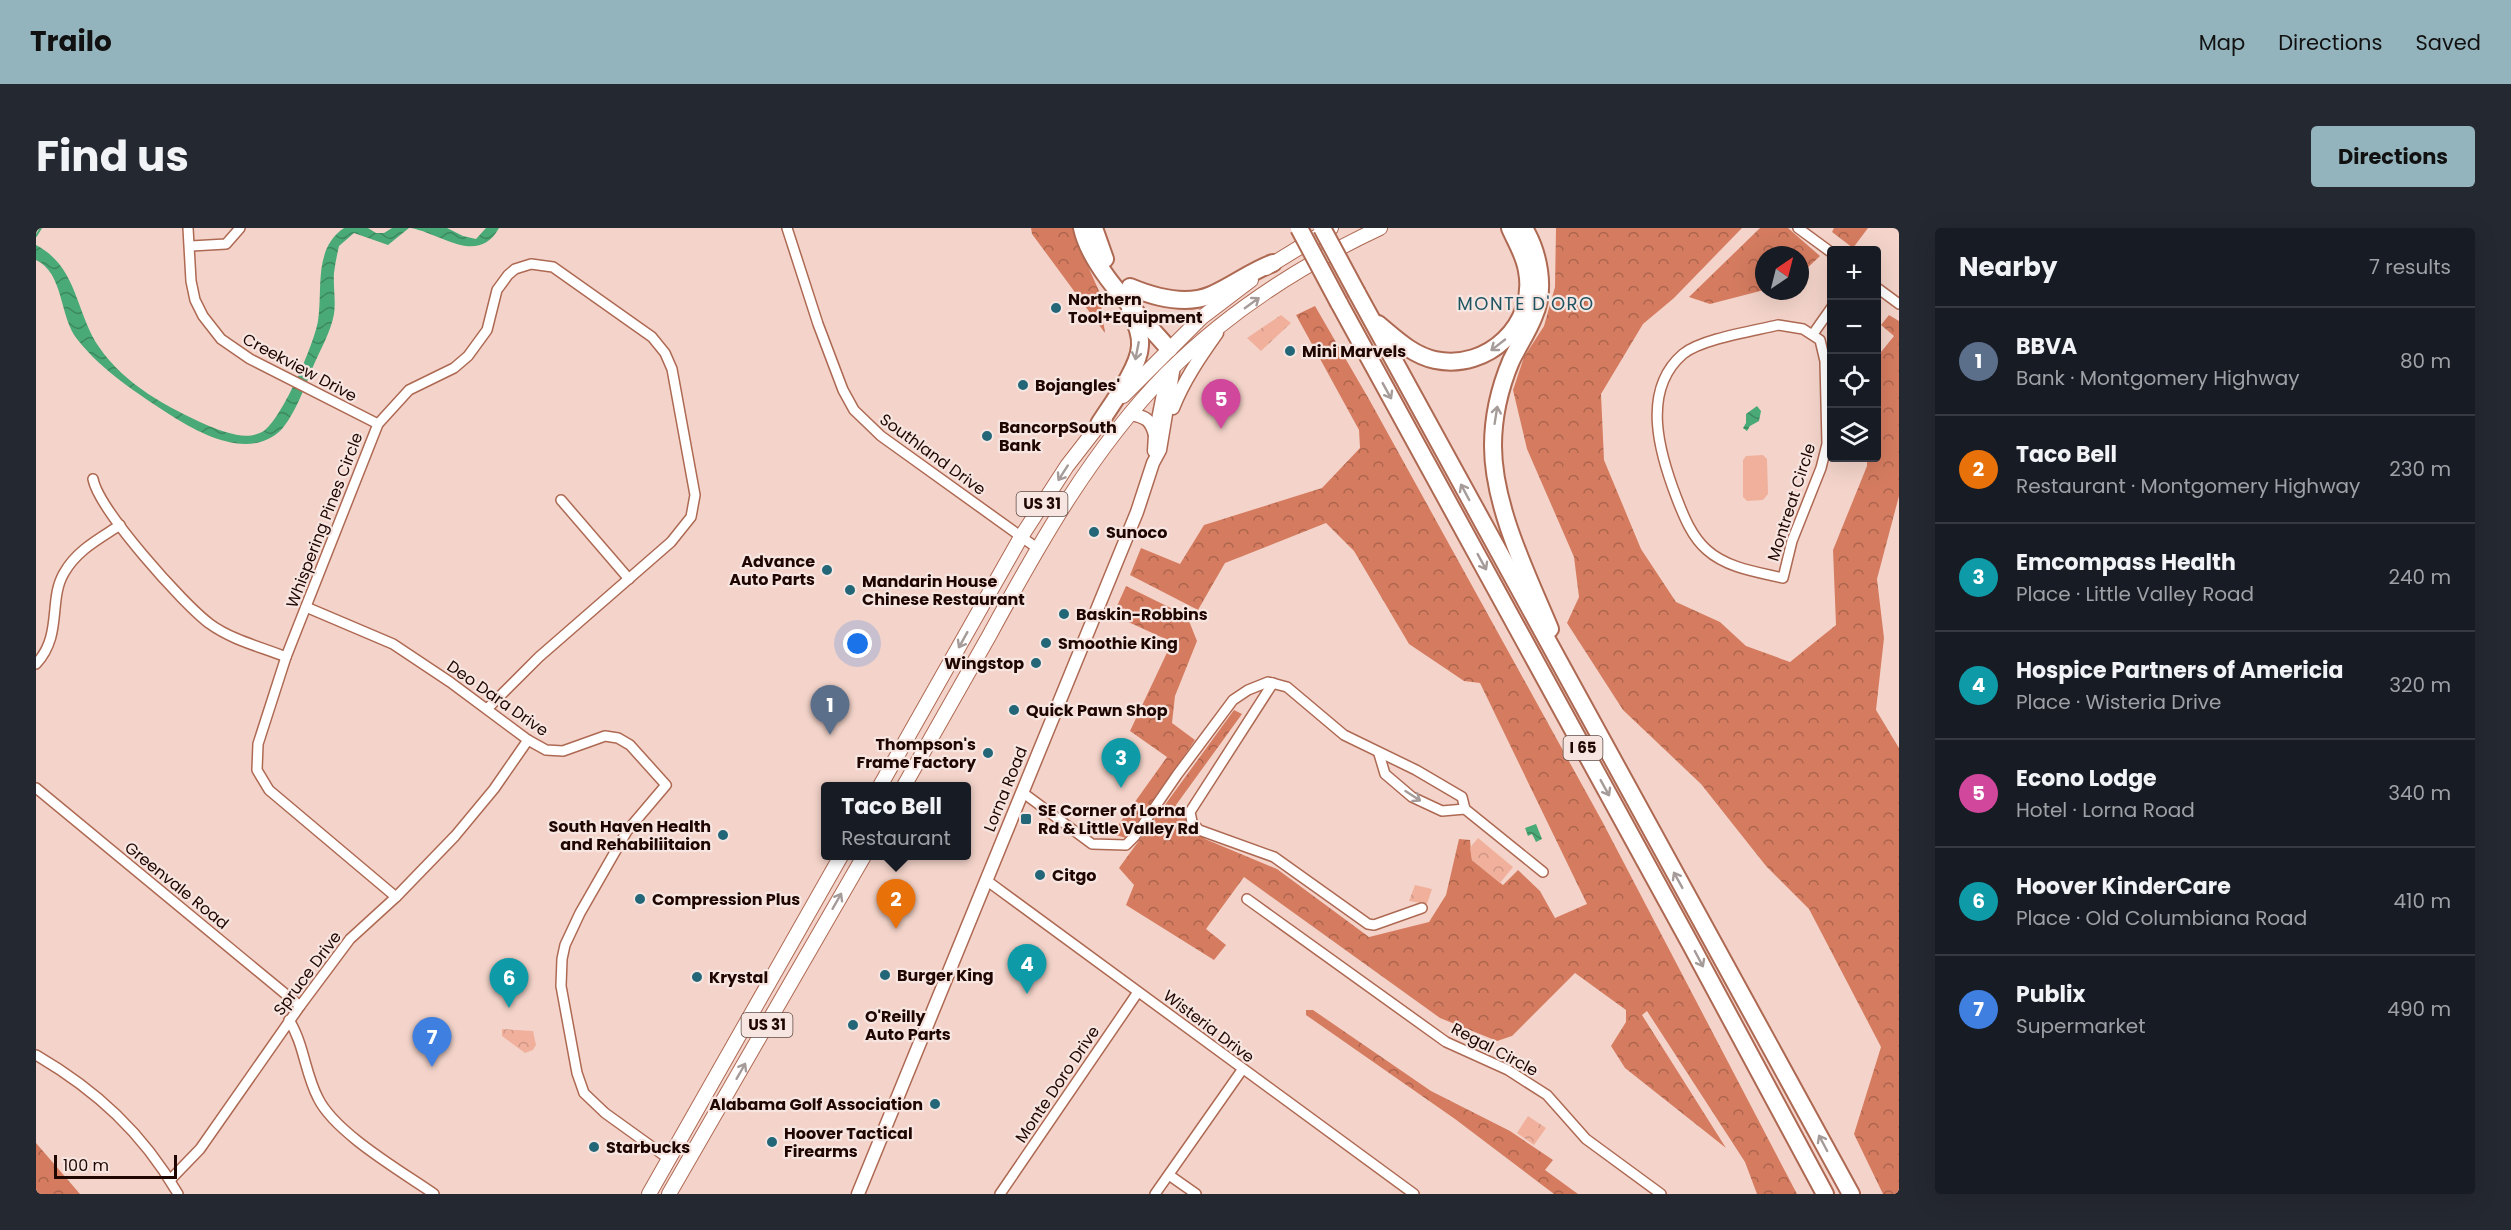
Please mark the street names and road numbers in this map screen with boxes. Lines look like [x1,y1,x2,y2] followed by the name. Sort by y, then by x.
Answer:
[238,328,361,407] street label: Creekview Drive
[875,408,991,501] street label: Southland Drive
[280,429,369,611] street label: Whispering Pines Circle
[1762,440,1821,564] street label: Montreat Circle
[1016,492,1068,516] road number: US 31
[442,655,553,742] street label: Deo Dara Drive
[1564,736,1602,760] road number: I 65
[978,743,1033,835] street label: Lorna Road
[120,836,234,935] street label: Greenvale Road
[268,926,347,1020] street label: Spruce Drive
[1158,984,1259,1068] street label: Wisteria Drive
[742,1013,792,1037] road number: US 31
[1447,1017,1542,1082] street label: Regal Circle
[1010,1021,1105,1147] street label: Monte Doro Drive

